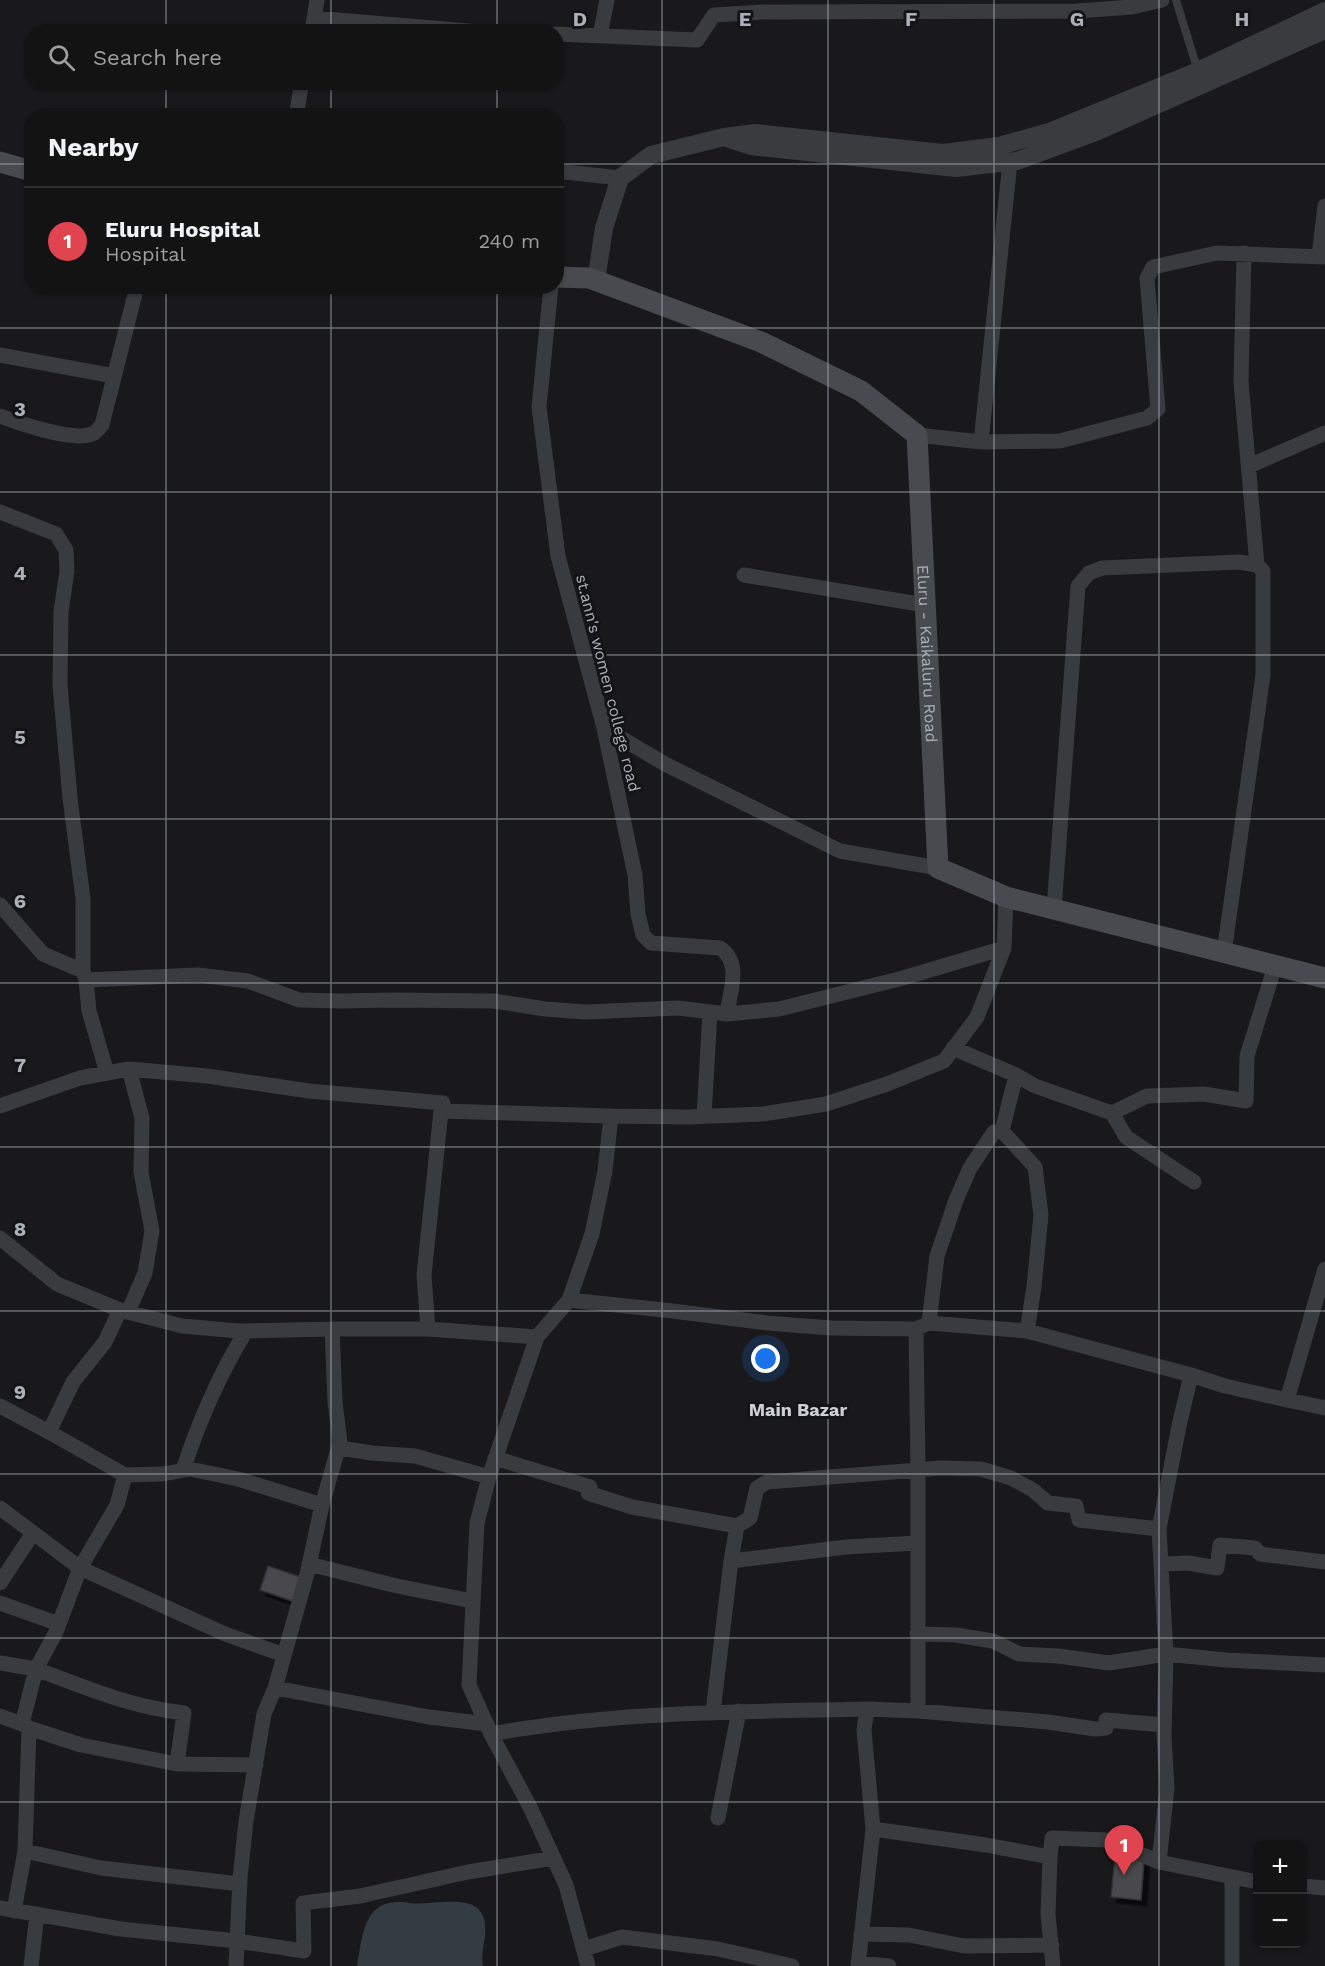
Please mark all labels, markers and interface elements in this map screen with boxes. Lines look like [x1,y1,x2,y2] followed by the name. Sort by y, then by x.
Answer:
[573,7,587,31] text: D
[739,7,751,31] text: E
[905,7,917,31] text: F
[1070,7,1084,31] text: G
[1235,7,1249,31] text: H
[24,24,564,90] search box
[45,41,78,74] icon: search
[93,45,222,70] text: Search here
[48,132,139,162] text: Nearby
[105,217,260,242] text: Eluru Hospital
[63,229,72,253] text: 1
[478,229,540,253] text: 240 m
[105,242,186,266] text: Hospital
[14,397,26,421] text: 3
[14,561,27,585] text: 4
[914,564,941,743] street label: Eluru - Kaikaluru Road
[572,572,644,794] street label: st.ann's women college road
[14,725,26,749] text: 5
[14,889,26,913] text: 6
[14,1053,26,1077] text: 7
[14,1217,26,1241] text: 8
[751,1344,780,1373] your location
[14,1380,26,1404] text: 9
[749,1399,847,1420] district label: Main Bazar
[1104,1826,1144,1875] pin: 1
[1253,1840,1307,1948] map controls
[1253,1840,1307,1894] button: +
[1253,1894,1307,1948] button: −

